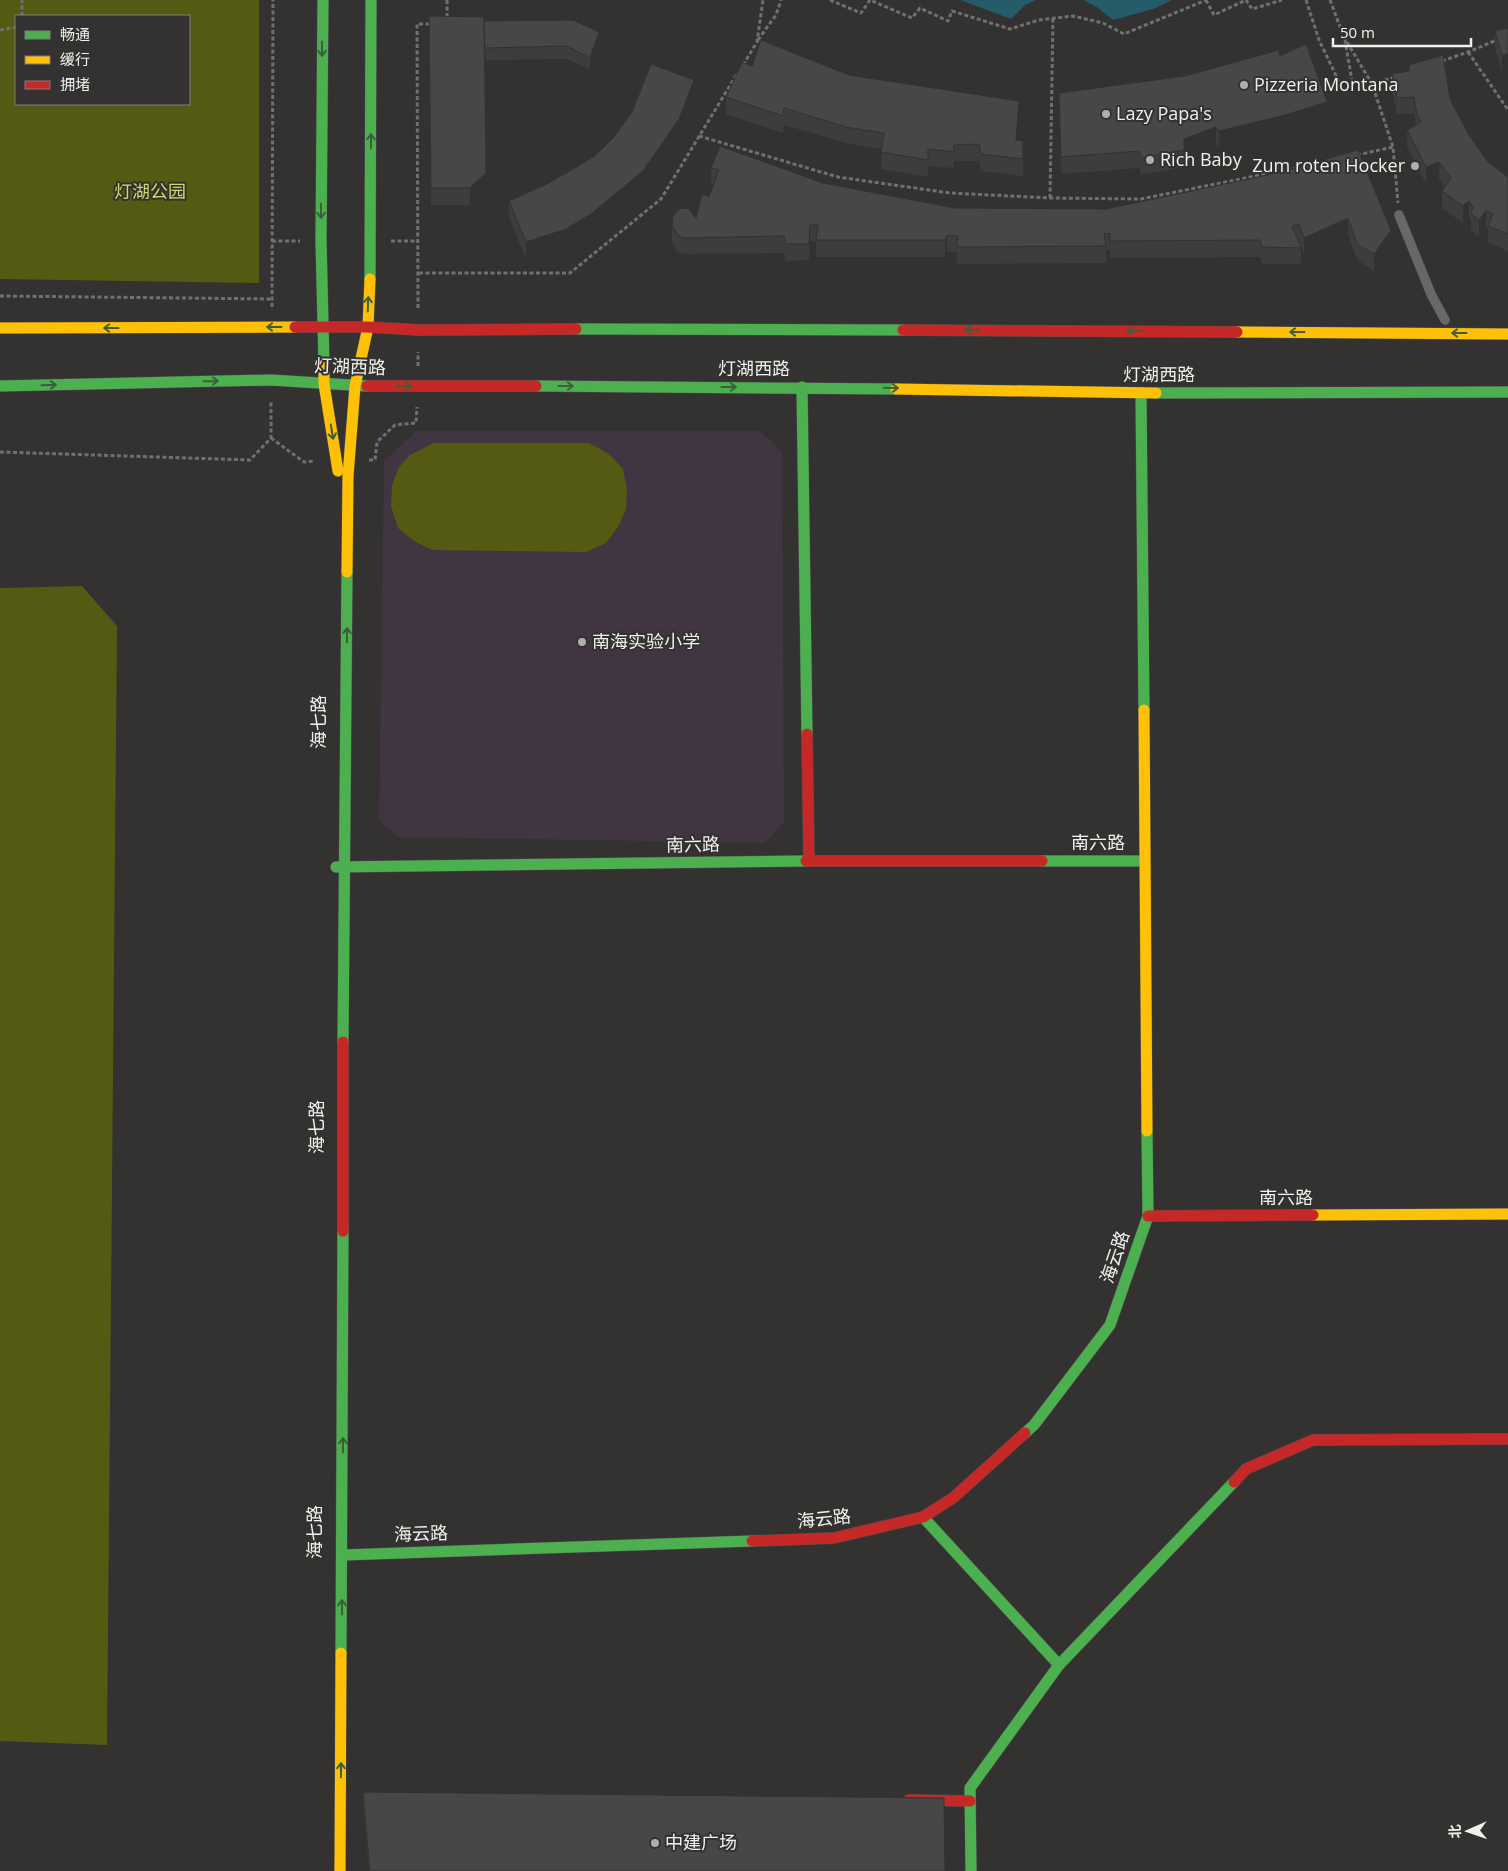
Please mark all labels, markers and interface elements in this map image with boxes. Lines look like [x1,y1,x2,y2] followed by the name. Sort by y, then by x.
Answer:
[15,15,190,105] legend
[1333,15,1470,47] scale bar
[1340,22,1375,42] text: 50 m
[60,24,90,44] text: 畅通
[317,40,327,56] one-way arrow
[60,49,90,69] text: 缓行
[1254,72,1398,96] place label: Pizzeria Montana
[60,74,90,94] text: 拥堵
[1238,79,1250,91] marker: Pizzeria Montana
[1116,101,1212,125] place label: Lazy Papa's
[1100,108,1112,120] marker: Lazy Papa's
[366,134,376,150] one-way arrow
[1160,147,1243,171] place label: Rich Baby
[1252,153,1406,177] place label: Zum roten Hocker
[1144,154,1156,166] marker: Rich Baby
[1409,160,1421,172] marker: Zum roten Hocker
[114,179,186,203] park label: 灯湖公园
[316,202,326,219] one-way arrow
[364,296,373,312] one-way arrow
[266,322,282,332] one-way arrow
[103,323,119,332] one-way arrow
[964,325,980,335] one-way arrow
[1127,326,1143,336] one-way arrow
[1289,327,1306,337] one-way arrow
[1452,328,1468,338] one-way arrow
[314,353,386,379] street label: 灯湖西路
[718,356,790,380] street label: 灯湖西路
[1123,362,1195,386] street label: 灯湖西路
[202,376,219,386] one-way arrow
[40,380,56,390] one-way arrow
[396,381,412,391] one-way arrow
[558,381,574,391] one-way arrow
[720,382,737,392] one-way arrow
[883,384,899,393] one-way arrow
[327,423,337,439] one-way arrow
[342,627,352,644] one-way arrow
[592,629,700,653] place label: 南海实验小学
[576,636,588,648] marker: 南海实验小学
[306,695,330,749] street label: 海七路
[1071,830,1125,854] street label: 南六路
[666,832,720,856] street label: 南六路
[304,1100,328,1154] street label: 海七路
[1259,1185,1313,1209] street label: 南六路
[1094,1227,1134,1286] street label: 海云路
[338,1437,348,1454] one-way arrow
[796,1503,852,1533] street label: 海云路
[302,1505,326,1559] street label: 海七路
[394,1520,448,1546] street label: 海云路
[337,1600,347,1616] one-way arrow
[336,1762,346,1778] one-way arrow
[1443,1806,1493,1856] north arrow
[1445,1824,1464,1839] text: 北
[665,1830,737,1854] place label: 中建广场
[649,1837,661,1849] marker: 中建广场

